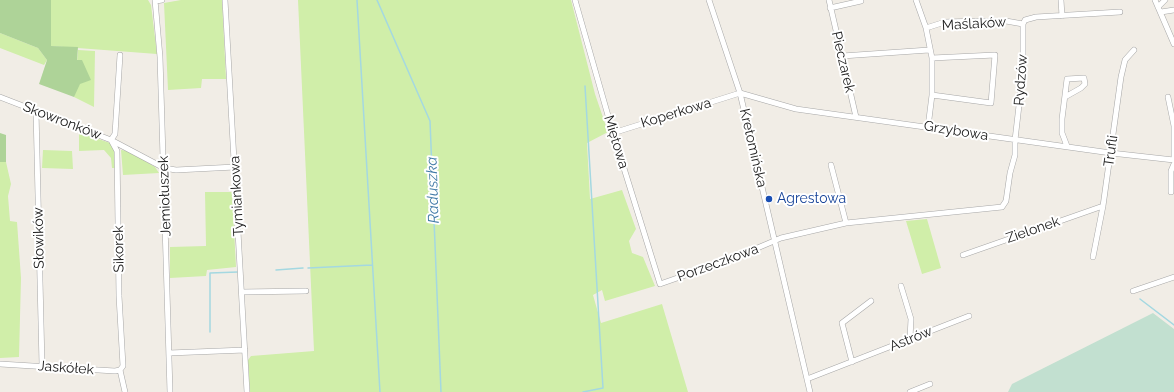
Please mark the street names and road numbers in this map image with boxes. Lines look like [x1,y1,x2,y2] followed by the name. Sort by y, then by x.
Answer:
[941,14,1007,34] street label: Maślaków
[828,30,858,94] street label: Pieczarek
[1011,54,1031,106] street label: Rydzów
[639,94,713,132] street label: Koperkowa
[20,98,104,144] street label: Skowronków
[736,107,770,189] street label: Kretomińska
[600,113,632,171] street label: Miętowa
[923,118,989,144] street label: Grzybowa
[1100,134,1122,168] street label: Trufli
[155,155,175,237] street label: Jemiołuszek
[227,155,247,237] street label: Tymiankowa
[30,207,48,269] street label: Słowików
[1004,213,1062,247] street label: Zielonek
[110,225,128,273] street label: Sikorek
[675,241,761,285] street label: Porzeczkowa
[887,323,935,355] street label: Astrów
[37,358,95,378] street label: Jaskółek

